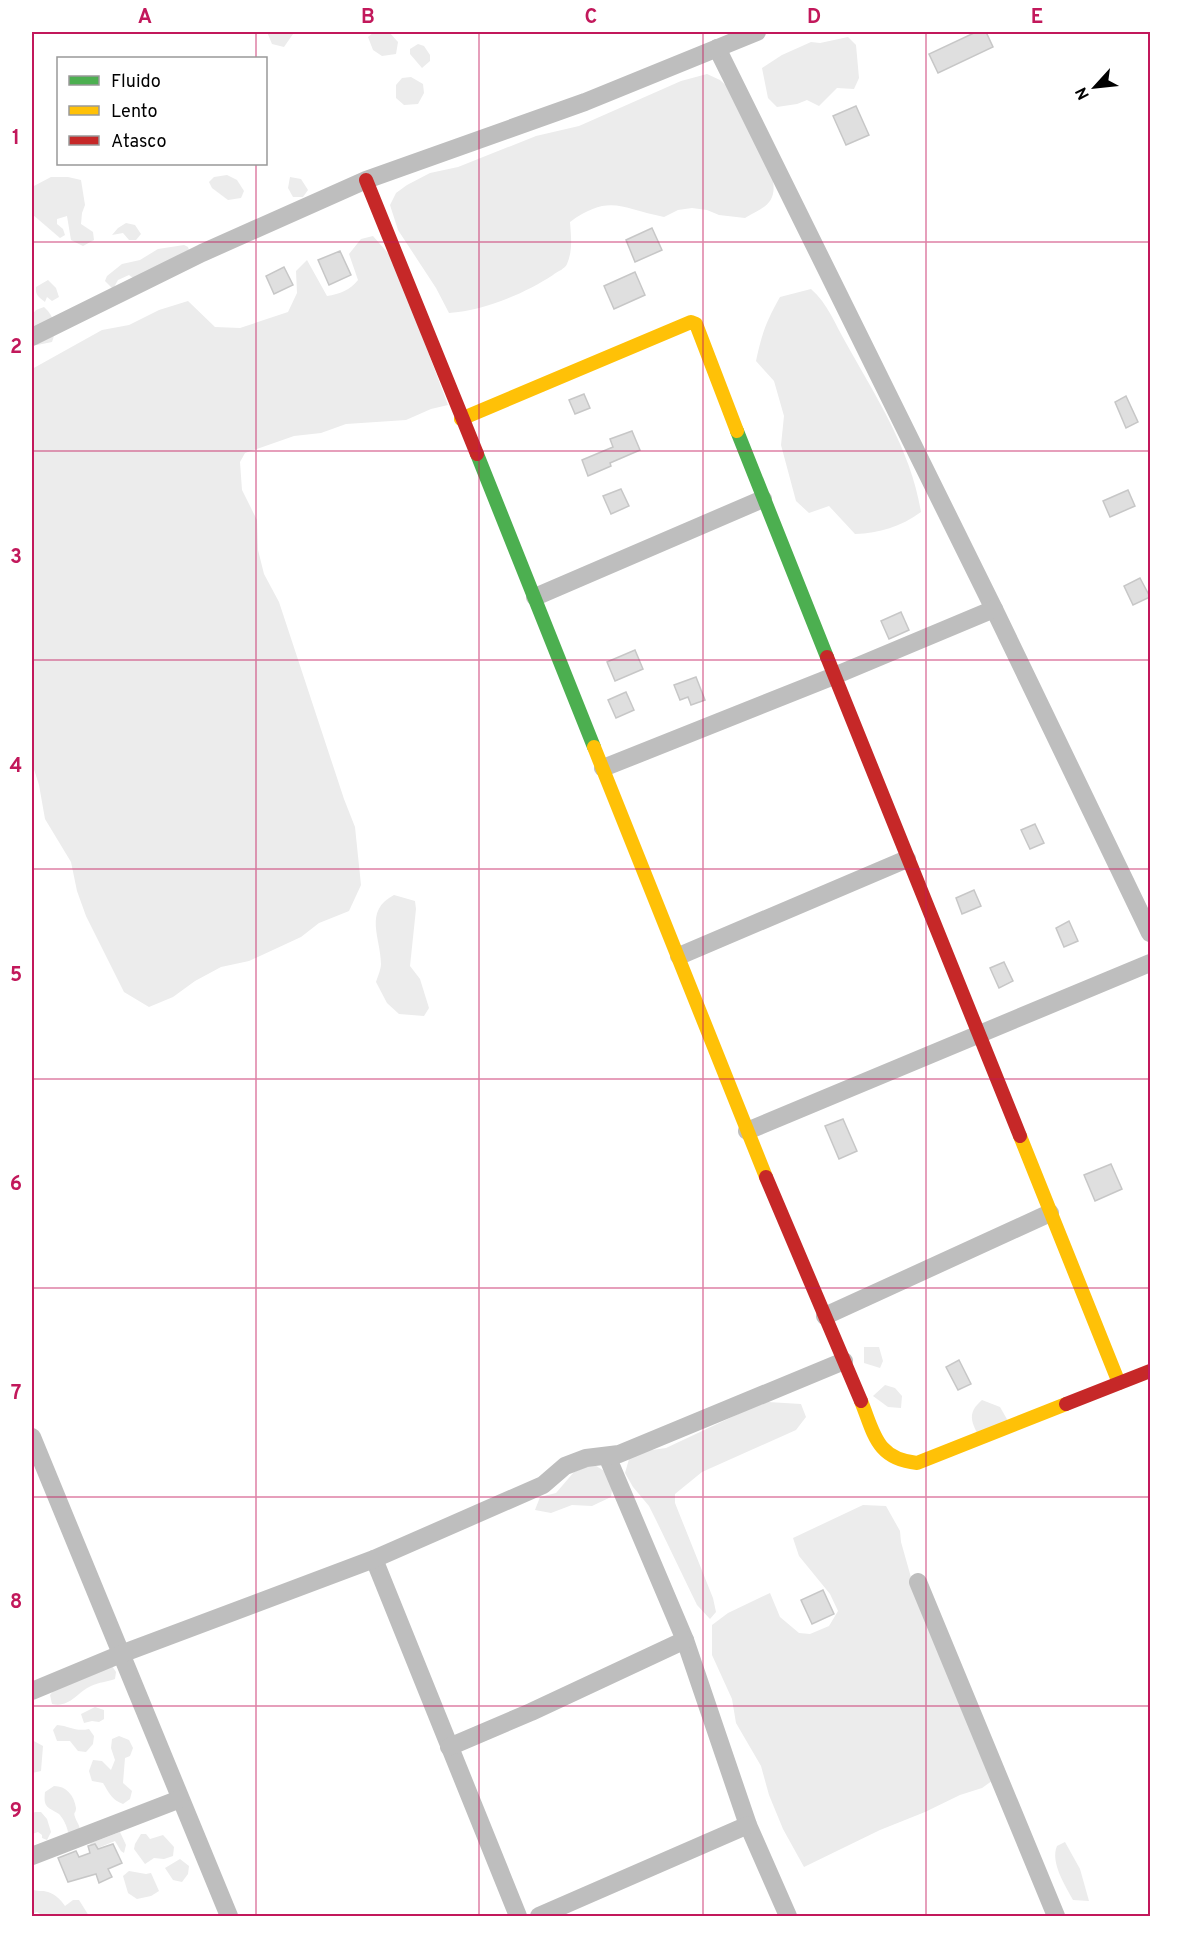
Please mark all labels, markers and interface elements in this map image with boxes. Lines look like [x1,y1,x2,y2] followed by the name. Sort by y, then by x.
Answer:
[138,5,152,31] text: A
[361,5,375,31] text: B
[585,5,597,31] text: C
[807,5,821,31] text: D
[1031,5,1043,31] text: E
[57,57,267,165] legend
[1065,57,1125,117] north arrow
[111,71,161,94] text: Fluido
[1072,83,1095,103] text: N
[111,101,157,124] text: Lento
[12,126,20,152] text: 1
[111,131,167,154] text: Atasco
[10,335,22,361] text: 2
[10,545,22,571] text: 3
[10,754,22,780] text: 4
[10,963,22,989] text: 5
[10,1172,22,1198] text: 6
[11,1381,21,1407] text: 7
[10,1590,22,1616] text: 8
[10,1799,22,1825] text: 9

